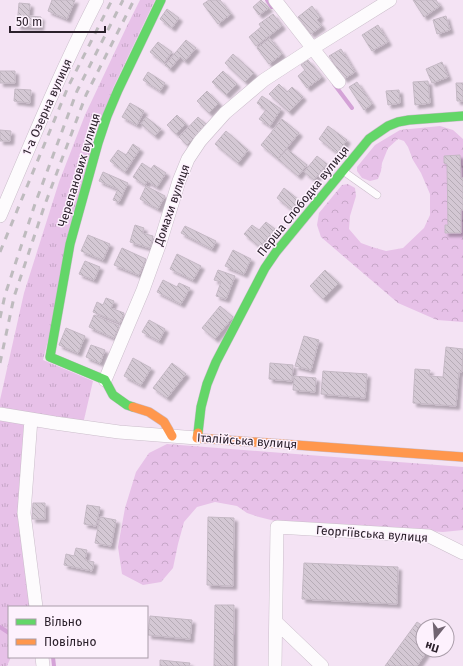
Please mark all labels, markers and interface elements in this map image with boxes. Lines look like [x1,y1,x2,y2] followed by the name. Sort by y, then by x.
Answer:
[10,8,105,34] scale bar
[16,15,42,29] text: 50 m
[19,57,75,157] street label: 1-а Озерна вулиця
[55,111,103,229] street label: Черепанових вулиця
[254,143,352,259] street label: Перша Слободка вулиця
[151,162,192,249] street label: Домахи вулиця
[196,431,298,451] street label: Італійська вулиця
[316,523,428,545] street label: Георгіївська вулиця
[8,606,148,658] legend
[44,615,82,629] text: Вільно
[415,618,455,658] north arrow
[44,635,97,649] text: Повільно
[424,639,441,655] text: Пн

